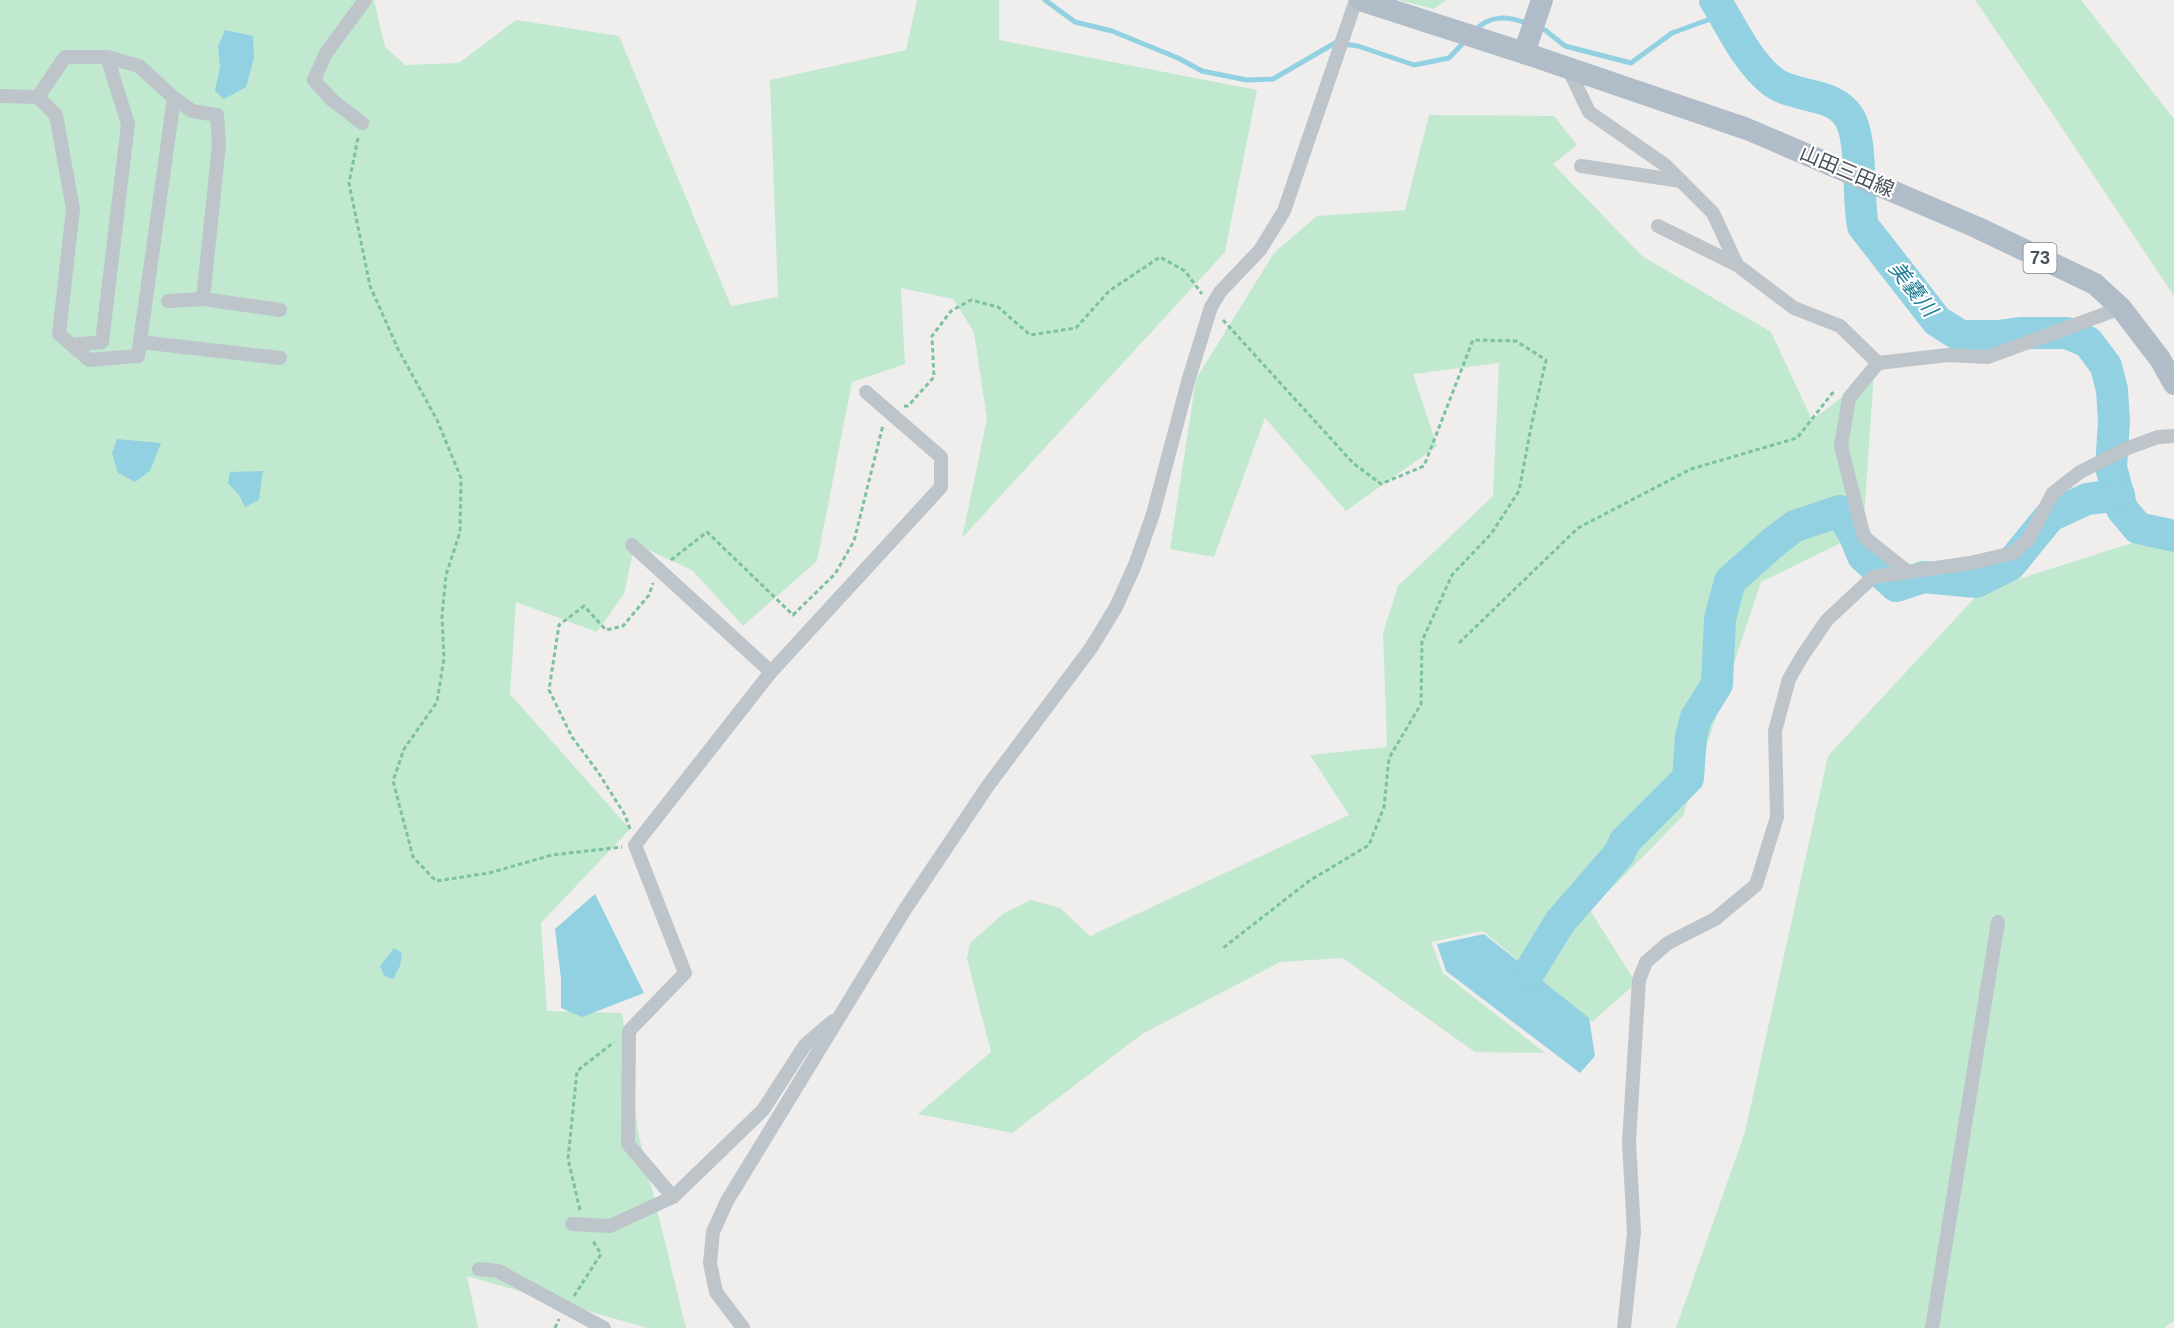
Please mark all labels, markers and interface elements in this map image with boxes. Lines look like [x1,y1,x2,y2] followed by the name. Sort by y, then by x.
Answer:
[1797,141,1897,201] street label: 山田三田線
[2024,243,2056,273] road number: 73
[1885,257,1943,322] water label: 美嚢川

